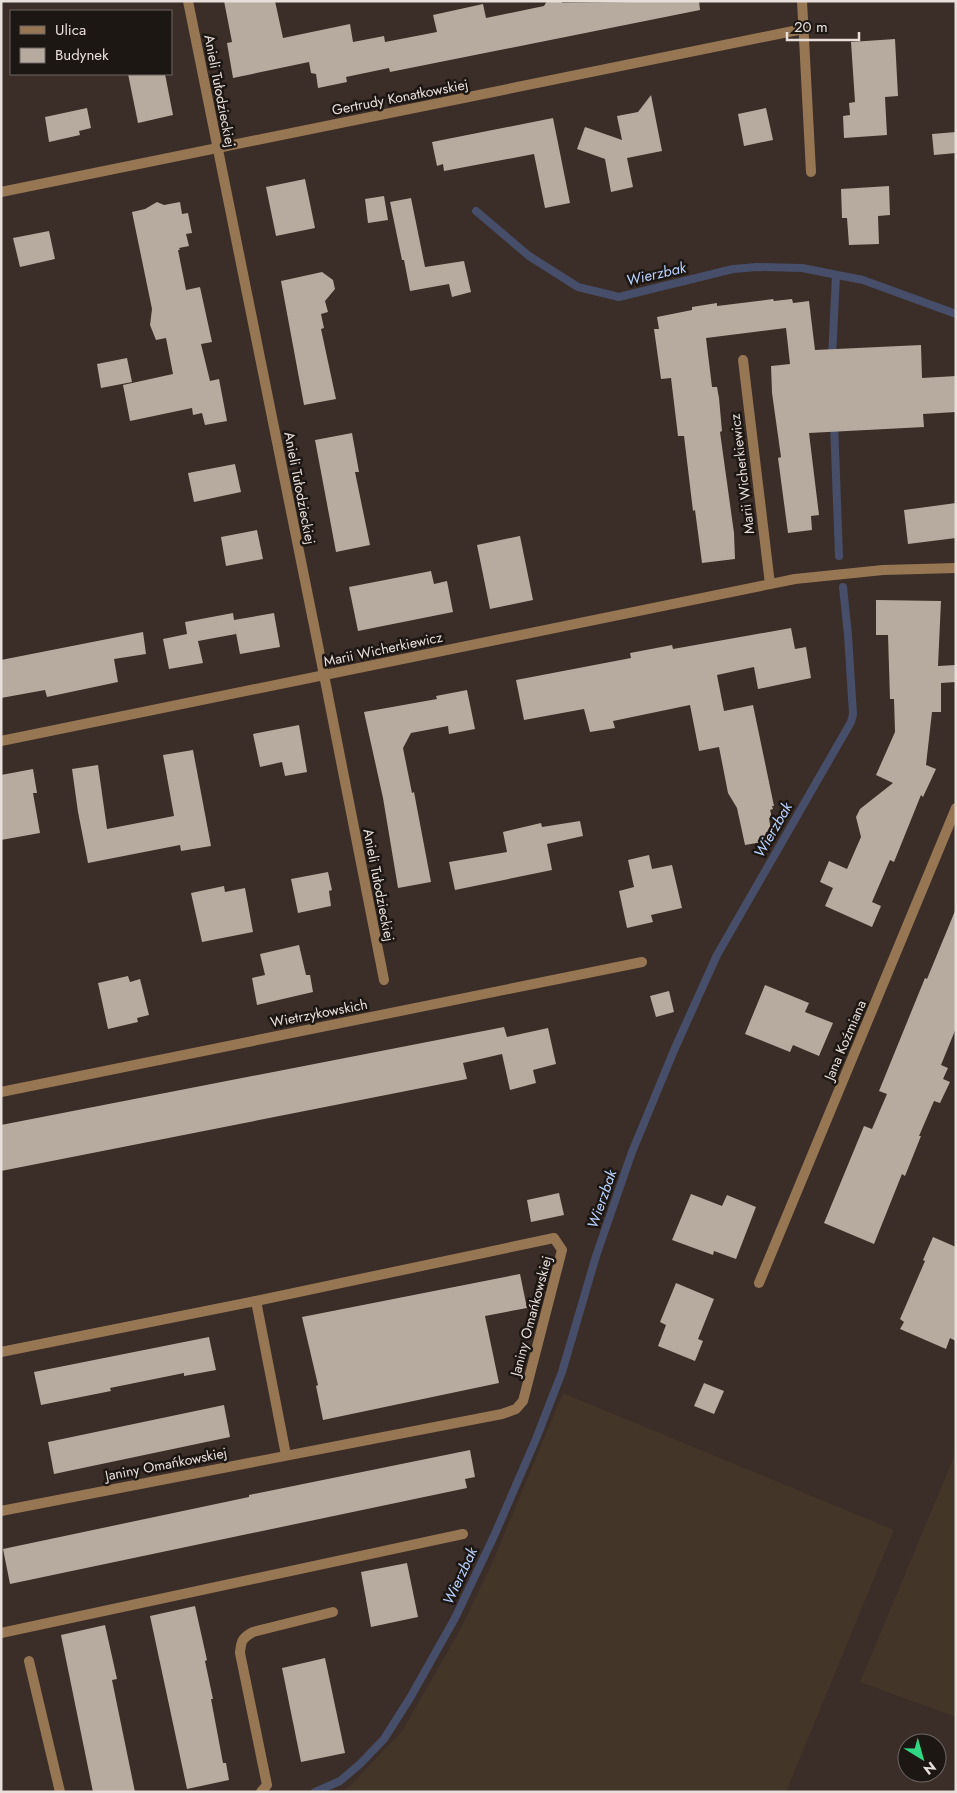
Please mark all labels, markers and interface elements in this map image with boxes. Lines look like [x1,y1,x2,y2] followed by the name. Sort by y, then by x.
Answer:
[10,10,172,75] legend
[787,10,860,42] scale bar
[794,16,828,38] text: 20 m
[55,19,86,41] text: Ulica
[199,33,241,149] street label: Anieli Tułodzieckiej
[55,44,109,66] text: Budynek
[330,74,470,120] street label: Gertrudy Konatkowskiej
[624,256,689,292] water label: Wierzbak
[725,412,759,535] street label: Marii Wicherkiewicz
[279,430,321,546] street label: Anieli Tułodzieckiej
[322,627,445,671] street label: Marii Wicherkiewicz
[748,798,798,862] water label: Wierzbak
[358,827,400,943] street label: Anieli Tułodzieckiej
[269,994,369,1032] street label: Wietrzykowskich
[818,997,871,1085] street label: Jana Koźmiana
[582,1166,622,1231] water label: Wierzbak
[505,1254,557,1380] street label: Janiny Omańkowskiej
[101,1442,229,1486] street label: Janiny Omańkowskiej
[437,1543,483,1608] water label: Wierzbak
[897,1733,947,1783] north arrow
[919,1757,940,1780] text: N

